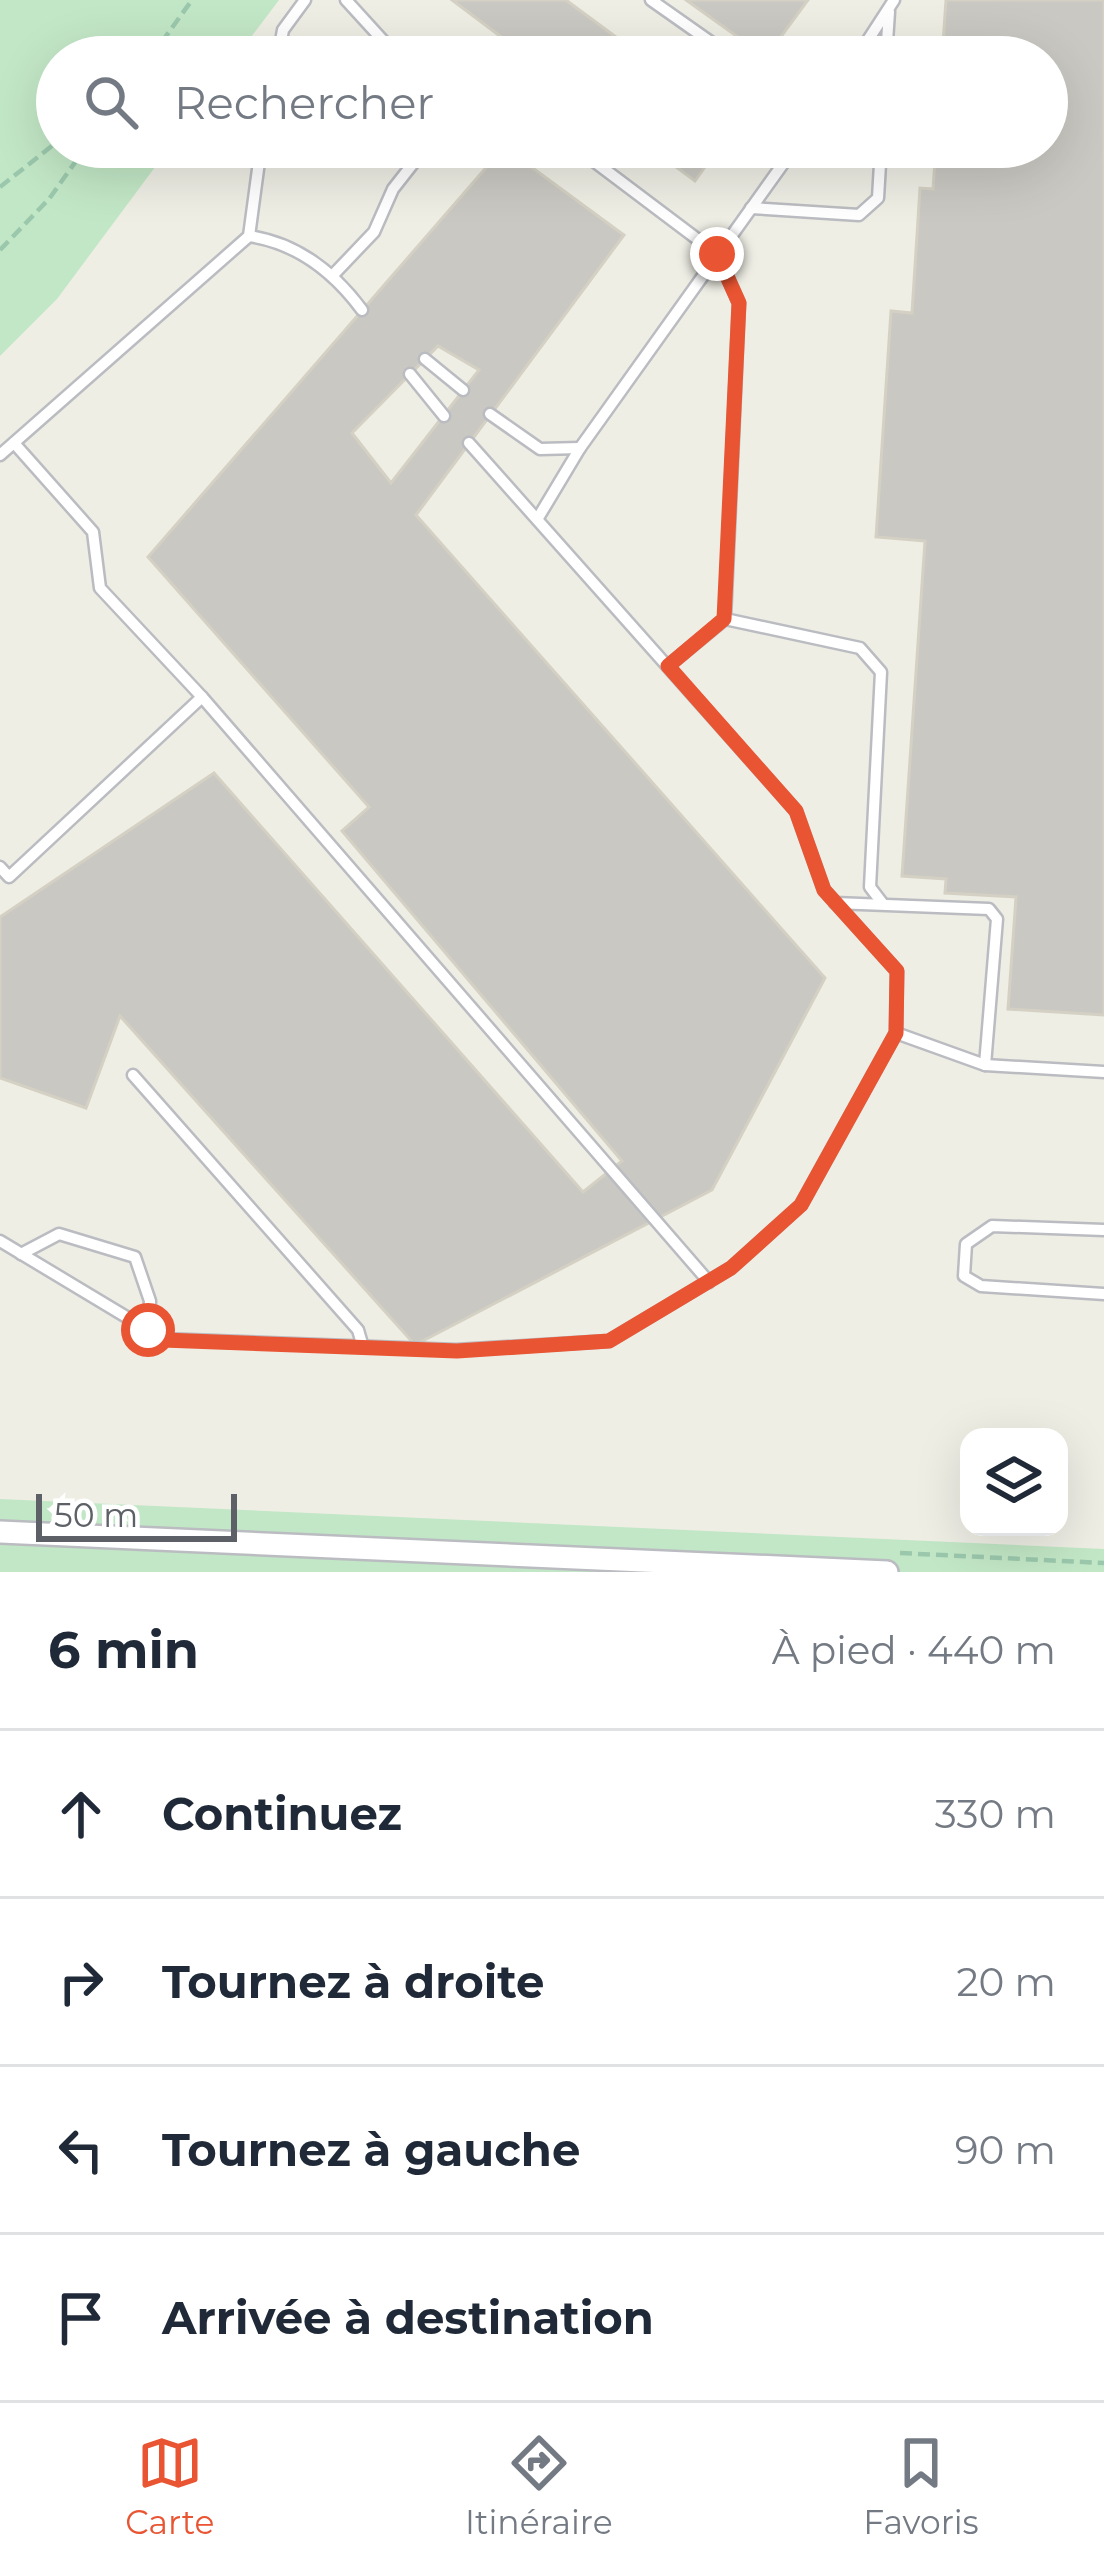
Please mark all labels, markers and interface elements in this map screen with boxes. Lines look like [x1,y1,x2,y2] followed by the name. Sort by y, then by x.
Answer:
[36,36,1068,168] search box
[78,69,144,135] icon: search
[174,75,434,130] text: Rechercher
[690,227,744,281] route end
[121,1303,175,1357] route start
[960,1428,1068,1536] map controls
[960,1428,1068,1536] button: layers
[36,1488,237,1541] scale bar
[54,1495,138,1535] text: 50 m
[48,1619,199,1681] text: 6 min
[772,1626,1056,1674] text: À pied · 440 m
[48,1781,114,1847] icon: ahead
[162,1786,402,1841] text: Continuez
[935,1790,1056,1838] text: 330 m
[48,1949,114,2015] icon: right
[162,1954,544,2009] text: Tournez à droite
[957,1958,1056,2006] text: 20 m
[48,2117,114,2183] icon: left
[162,2122,580,2177] text: Tournez à gauche
[955,2126,1056,2174] text: 90 m
[48,2285,114,2351] icon: arrive
[162,2290,654,2345] text: Arrivée à destination
[125,2430,214,2542] tab: Carte
[465,2430,613,2542] tab: Itinéraire
[863,2430,979,2542] tab: Favoris

